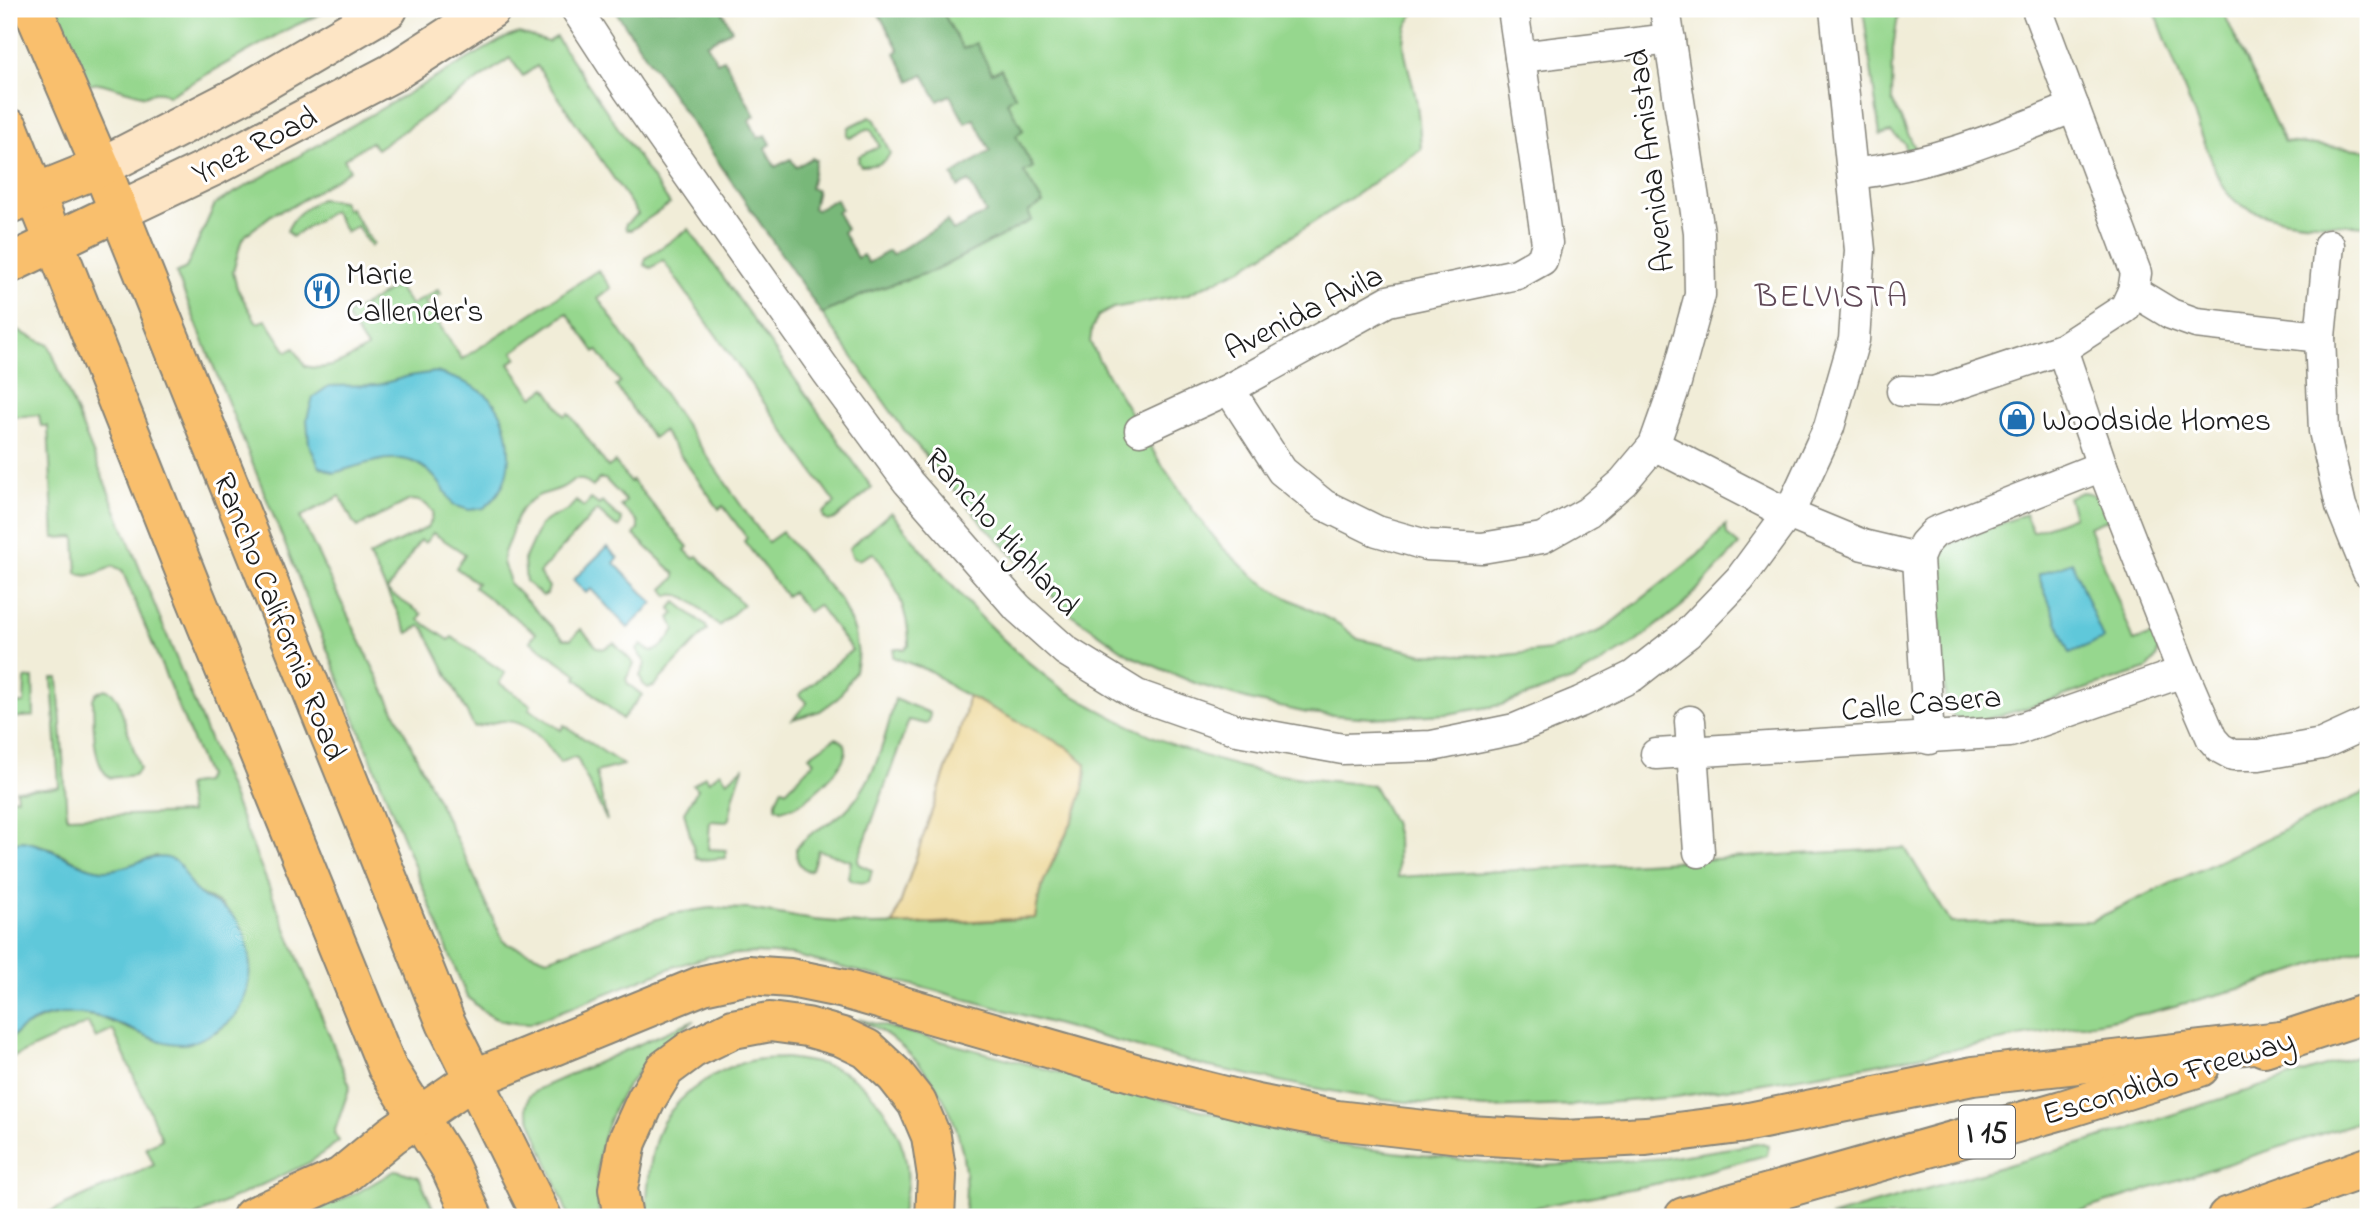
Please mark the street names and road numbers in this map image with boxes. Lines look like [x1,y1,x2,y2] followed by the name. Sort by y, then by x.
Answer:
[1615,46,1689,275] street label: Avenida Amistad
[185,96,326,199] street label: Ynez Road
[1217,254,1392,374] street label: Avenida Avila
[911,438,1089,629] street label: Rancho Highland
[199,466,357,768] street label: Rancho California Road
[1839,675,2003,736] street label: Calle Casera
[2037,1019,2301,1140] street label: Escondido Freeway
[1959,1106,2015,1158] road number: I 15

